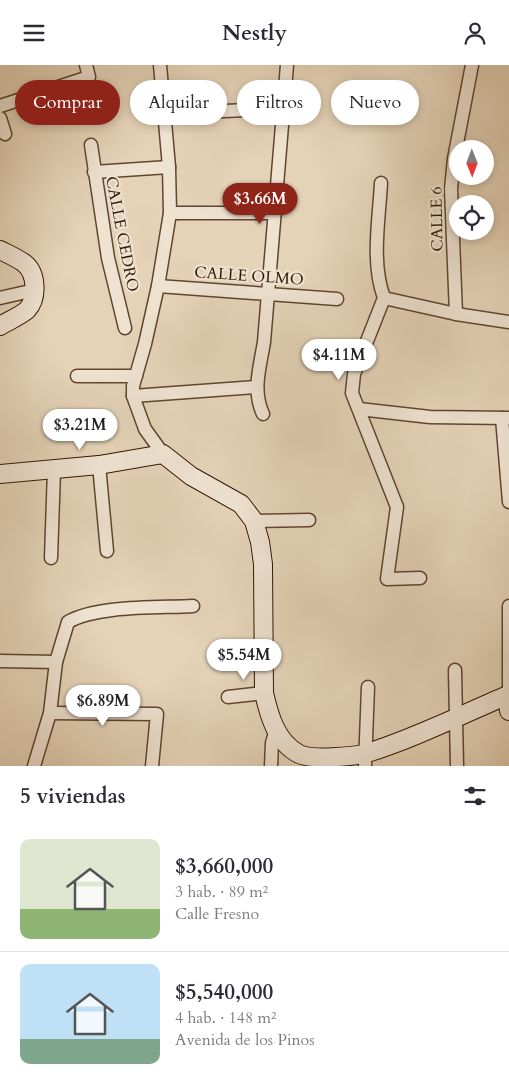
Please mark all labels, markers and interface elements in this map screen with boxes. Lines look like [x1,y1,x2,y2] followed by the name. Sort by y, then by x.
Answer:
[222,18,287,48] text: Nestly
[20,19,48,47] icon: menu
[461,19,489,47] icon: person
[15,80,120,125] chip: Comprar
[130,80,227,125] chip: Alquilar
[237,80,321,125] chip: Filtros
[331,80,419,125] chip: Nuevo
[449,140,494,185] north arrow
[449,140,494,240] map controls
[100,174,144,294] street label: CALLE CEDRO
[219,183,301,225] pin: $3.66M
[425,186,449,252] street label: CALLE 6
[234,188,286,210] text: $3.66M
[449,195,494,240] button: locate
[194,261,304,291] street label: CALLE OLMO
[298,339,380,381] pin: $4.11M
[313,344,365,366] text: $4.11M
[39,409,121,451] pin: $3.21M
[54,414,106,436] text: $3.21M
[203,639,285,681] pin: $5.54M
[218,644,270,666] text: $5.54M
[62,685,144,727] pin: $6.89M
[77,690,129,712] text: $6.89M
[20,782,126,811] text: 5 viviendas
[461,782,489,810] icon: filters
[175,852,273,881] text: $3,660,000
[60,859,120,919] icon: home
[175,881,268,903] text: 3 hab. · 89 m²
[175,903,259,925] text: Calle Fresno
[175,978,273,1007] text: $5,540,000
[60,984,120,1044] icon: home
[175,1007,276,1029] text: 4 hab. · 148 m²
[175,1029,315,1051] text: Avenida de los Pinos

